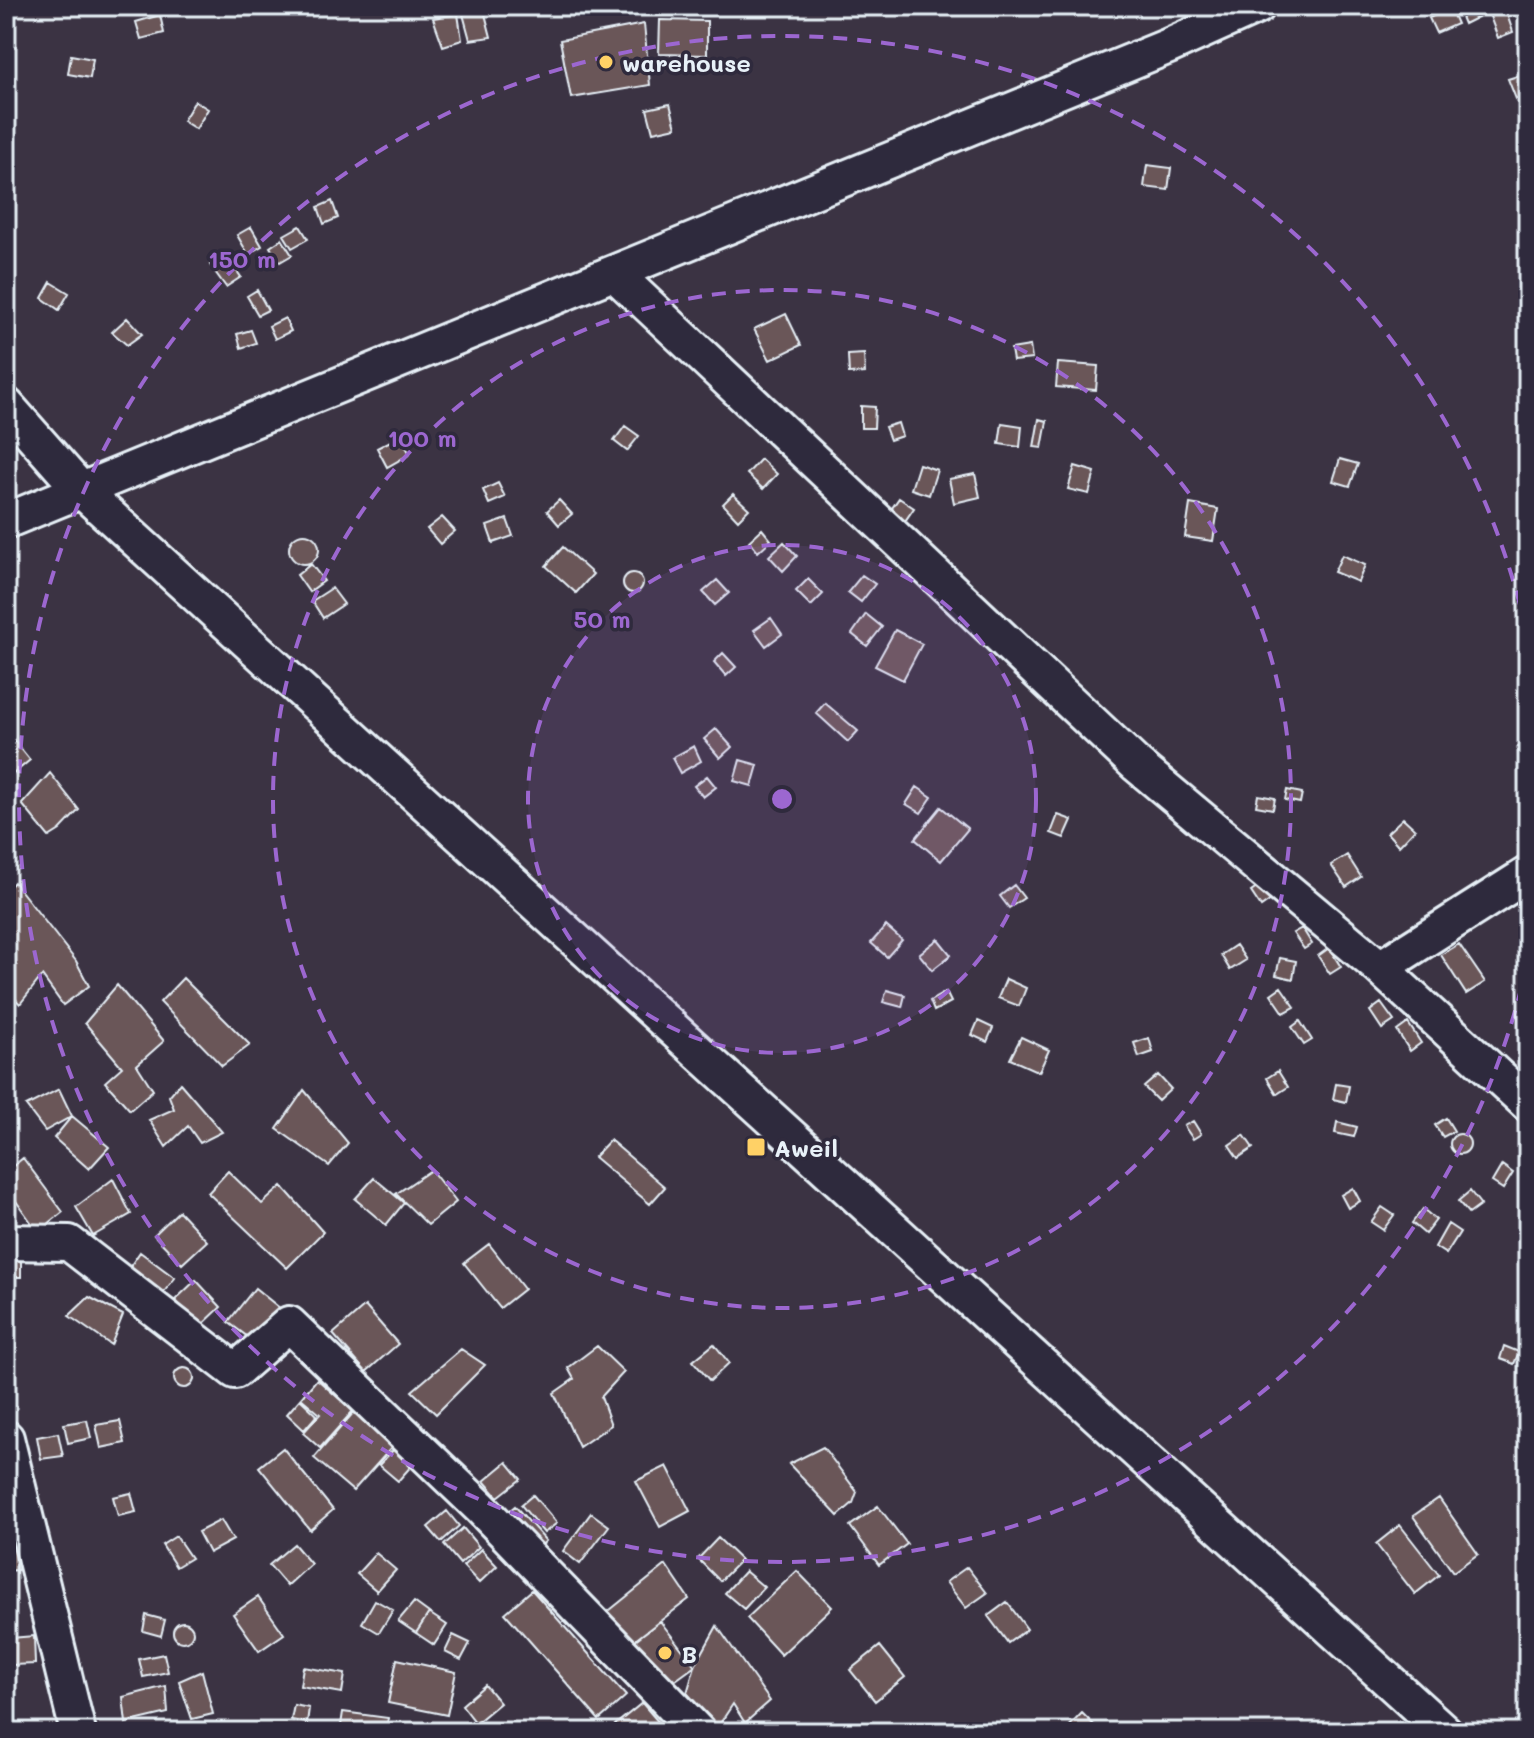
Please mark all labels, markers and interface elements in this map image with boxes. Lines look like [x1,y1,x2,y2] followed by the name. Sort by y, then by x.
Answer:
[622,47,751,78] place label: warehouse
[597,53,615,71] marker: warehouse
[208,243,276,274] text: 150 m
[387,422,457,453] text: 100 m
[573,603,631,634] text: 50 m
[768,785,796,813] centre of rings
[774,1132,838,1163] place label: Aweil
[745,1136,767,1158] marker: Aweil
[681,1638,697,1669] place label: B
[656,1644,674,1662] marker: B

